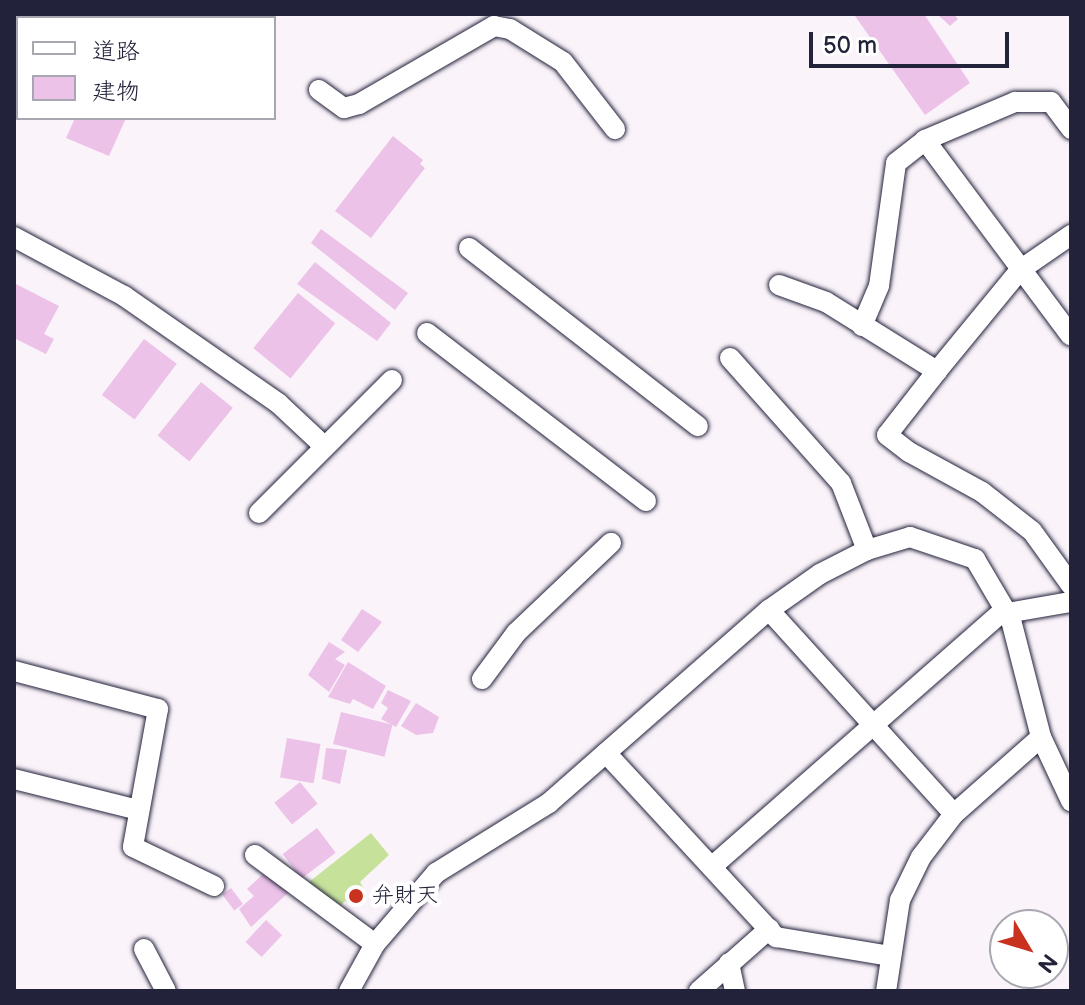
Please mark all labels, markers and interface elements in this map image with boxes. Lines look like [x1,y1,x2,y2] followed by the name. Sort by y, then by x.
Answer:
[16,16,276,120] legend
[813,16,1013,66] scale bar
[823,31,877,60] text: 50 m
[92,37,140,66] text: 道路
[92,77,140,106] text: 建物
[372,883,438,909] place label: 弁財天
[347,887,365,905] marker: 弁財天
[989,909,1069,989] north arrow
[1031,948,1062,978] text: N

